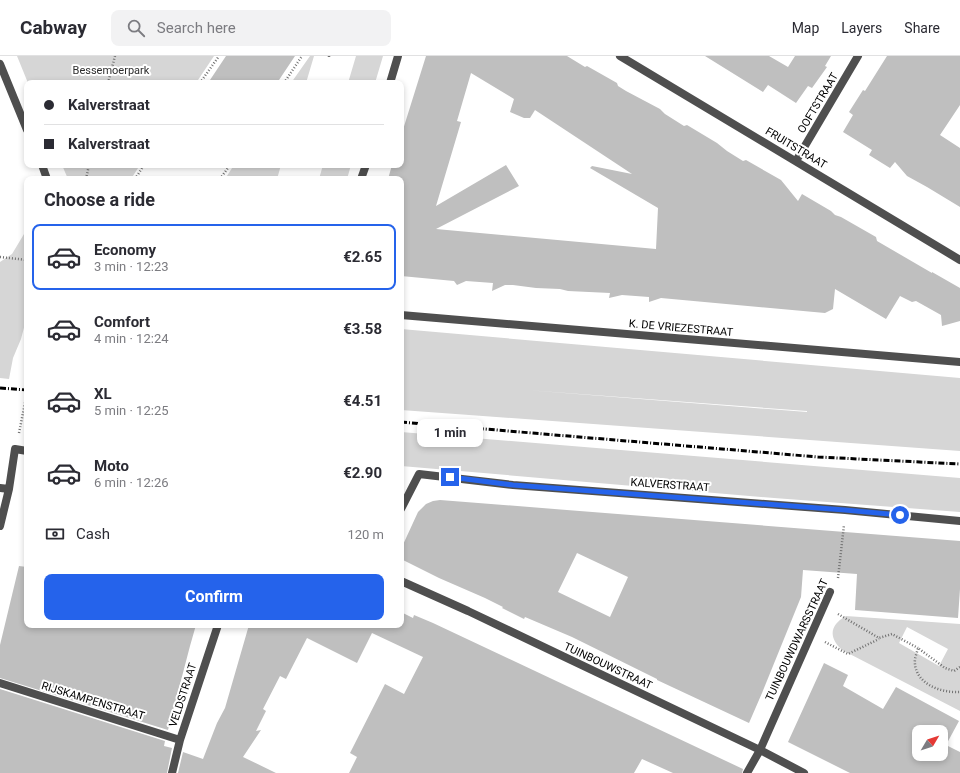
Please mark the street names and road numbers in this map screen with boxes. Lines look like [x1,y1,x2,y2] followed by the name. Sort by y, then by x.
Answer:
[795,70,841,135] street label: OOFTSTRAAT
[763,125,829,172] street label: FRUITSTRAAT
[628,317,734,339] street label: K. DE VRIEZESTRAAT
[630,476,710,494] street label: KALVERSTRAAT
[763,577,831,703] street label: TUINBOUWDWARSSTRAAT
[562,640,655,692] street label: TUINBOUWSTRAAT
[167,661,200,729] street label: VELDSTRAAT
[40,679,147,723] street label: RIJSKAMPENSTRAAT

